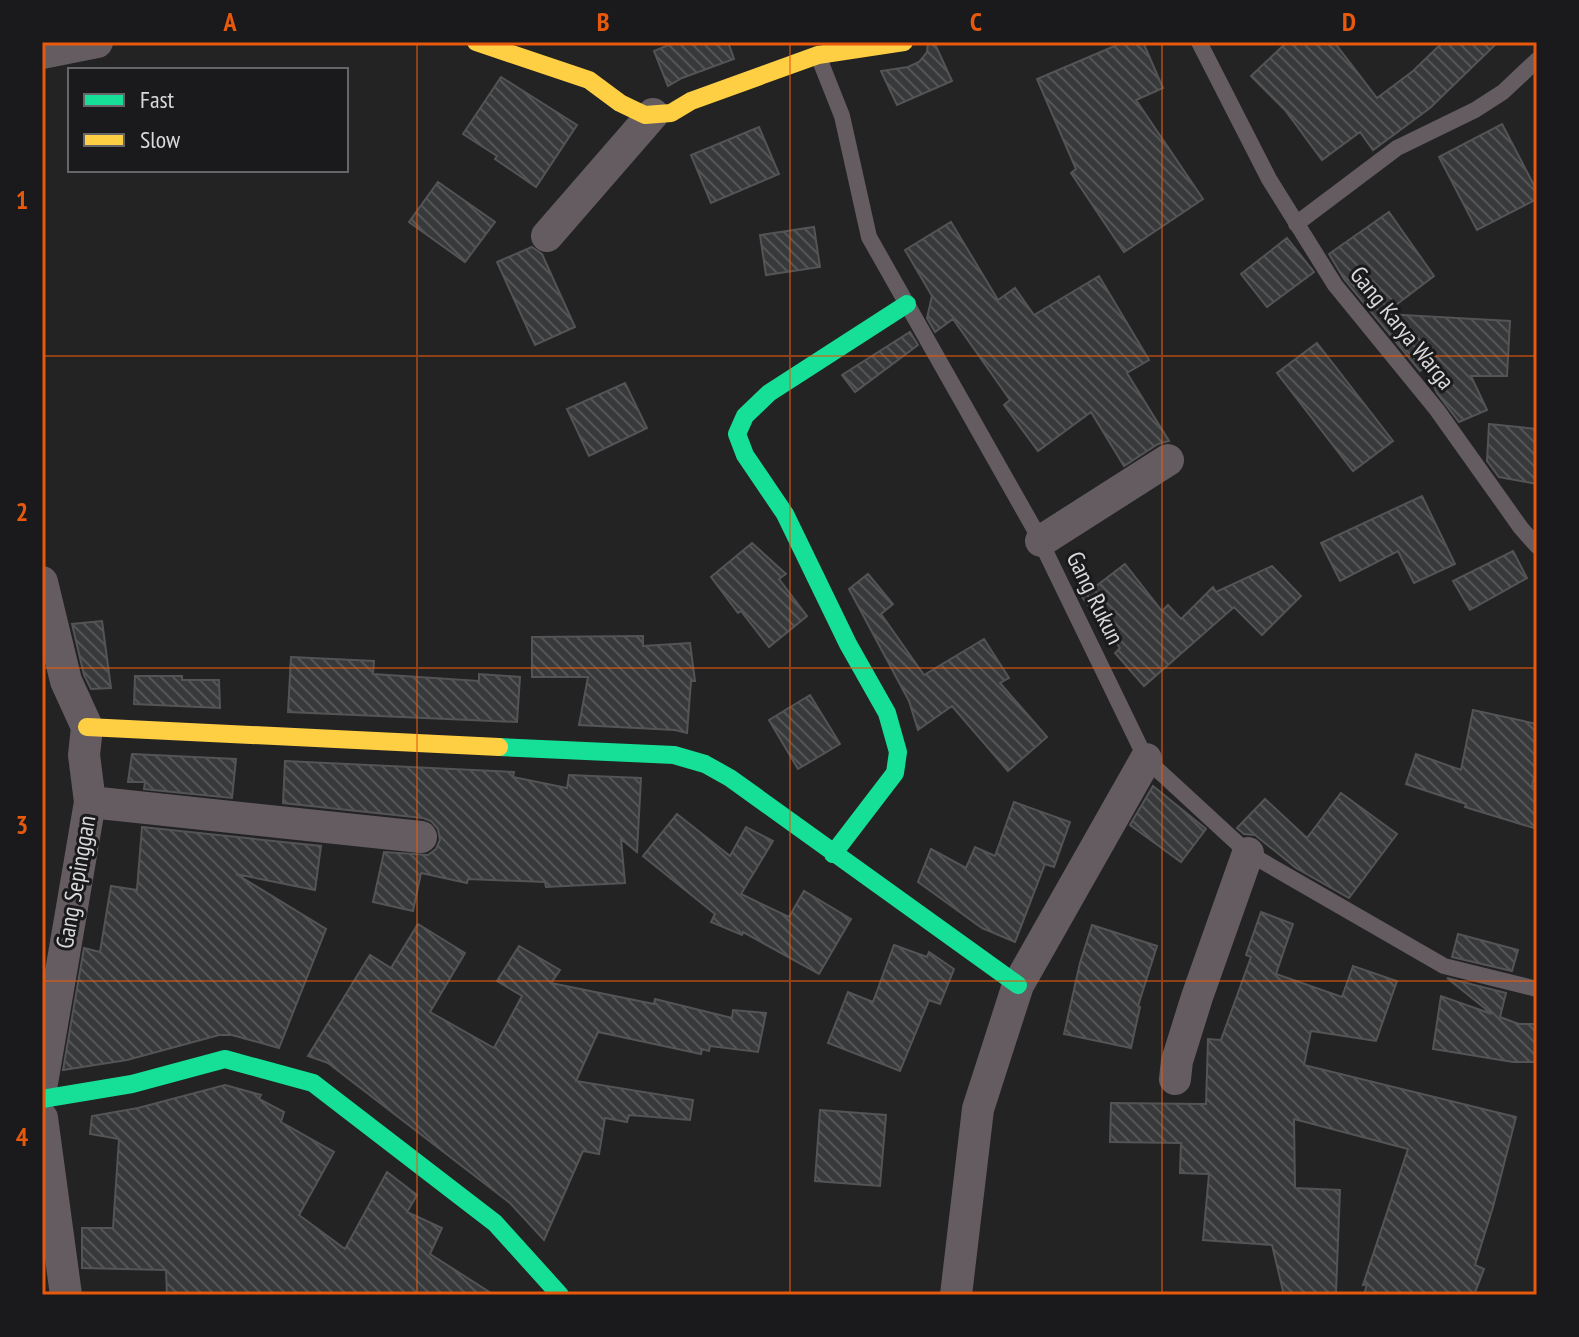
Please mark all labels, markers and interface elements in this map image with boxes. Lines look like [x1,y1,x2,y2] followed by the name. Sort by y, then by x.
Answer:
[222,5,237,38] text: A
[597,5,610,38] text: B
[970,5,982,38] text: C
[1342,5,1356,38] text: D
[68,68,348,172] legend
[140,84,175,115] text: Fast
[140,124,181,155] text: Slow
[16,183,28,216] text: 1
[1343,260,1462,396] street label: Gang Karya Warga
[16,495,28,528] text: 2
[1060,546,1131,649] street label: Gang Rukun
[16,808,28,841] text: 3
[49,813,102,951] street label: Gang Sepinggan
[16,1120,29,1153] text: 4

